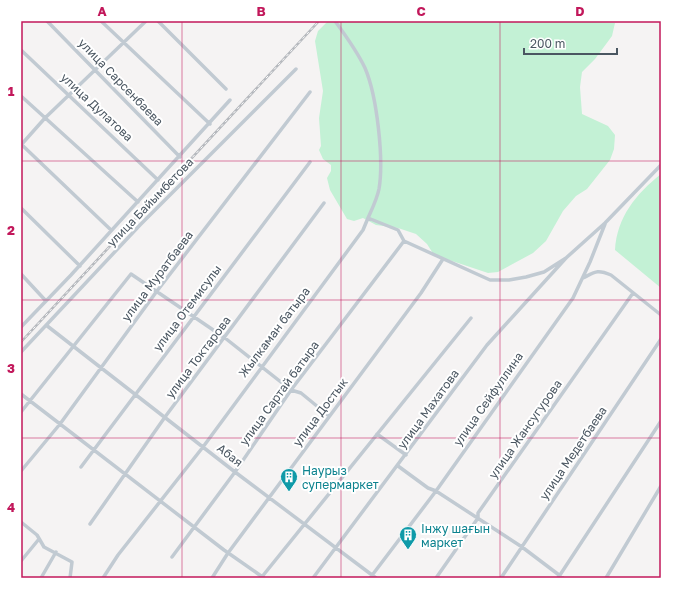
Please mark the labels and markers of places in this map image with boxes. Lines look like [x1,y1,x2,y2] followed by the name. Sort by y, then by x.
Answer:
[302,463,379,492] place label: Наурыз супермаркет
[279,467,299,492] building icon: Наурыз супермаркет
[421,521,490,550] place label: Інжу шағын маркет
[398,525,418,550] building icon: Інжу шағын маркет

